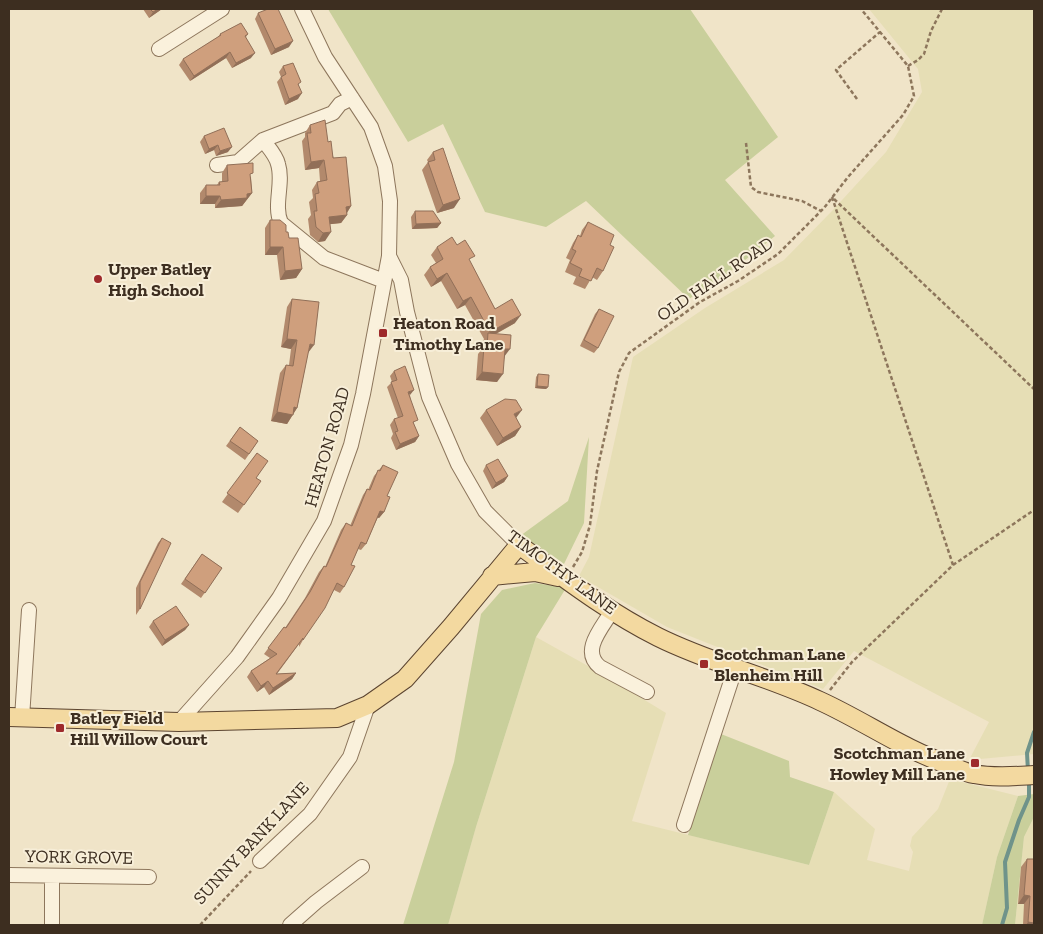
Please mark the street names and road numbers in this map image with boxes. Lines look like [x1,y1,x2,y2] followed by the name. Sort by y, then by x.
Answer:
[653,232,777,326] street label: OLD HALL ROAD
[299,384,355,510] street label: HEATON ROAD
[503,525,621,619] street label: TIMOTHY LANE
[188,777,314,909] street label: SUNNY BANK LANE
[24,845,133,869] street label: YORK GROVE

